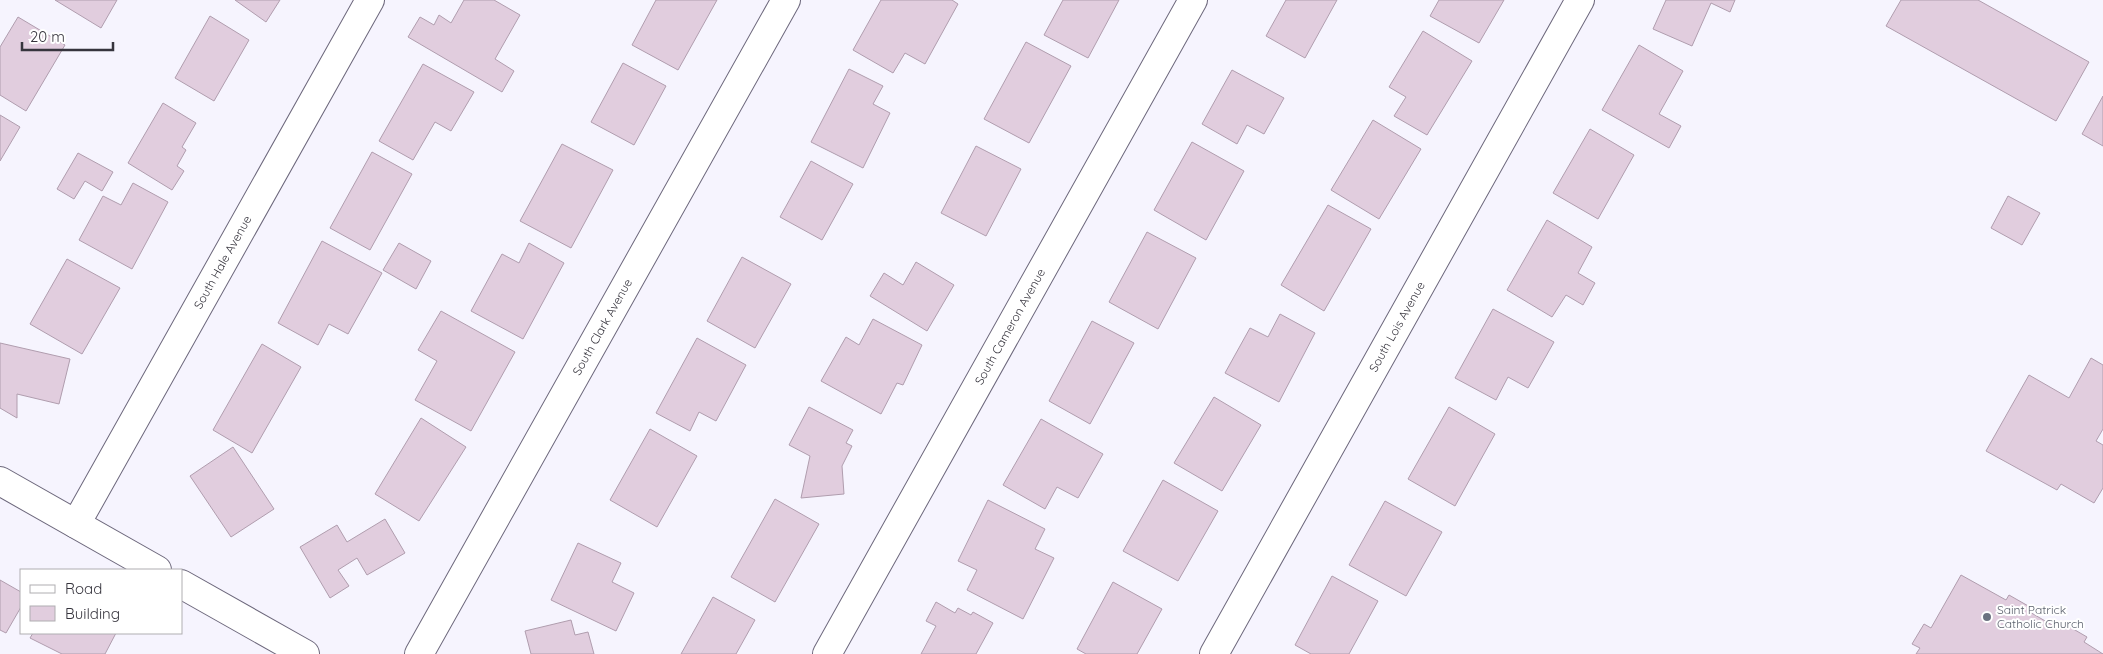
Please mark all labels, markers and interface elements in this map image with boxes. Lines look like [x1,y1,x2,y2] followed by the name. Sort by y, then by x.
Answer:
[22,20,114,52] scale bar
[30,27,65,46] text: 20 m
[190,213,255,311] street label: South Hale Avenue
[971,266,1048,387] street label: South Cameron Avenue
[569,276,635,378] street label: South Clark Avenue
[1365,278,1428,374] street label: South Lois Avenue
[20,569,182,634] legend
[65,579,102,598] text: Road
[1997,602,2084,631] place label: Saint Patrick Catholic Church
[65,604,120,623] text: Building
[1981,611,1993,623] marker: Saint Patrick Catholic Church

